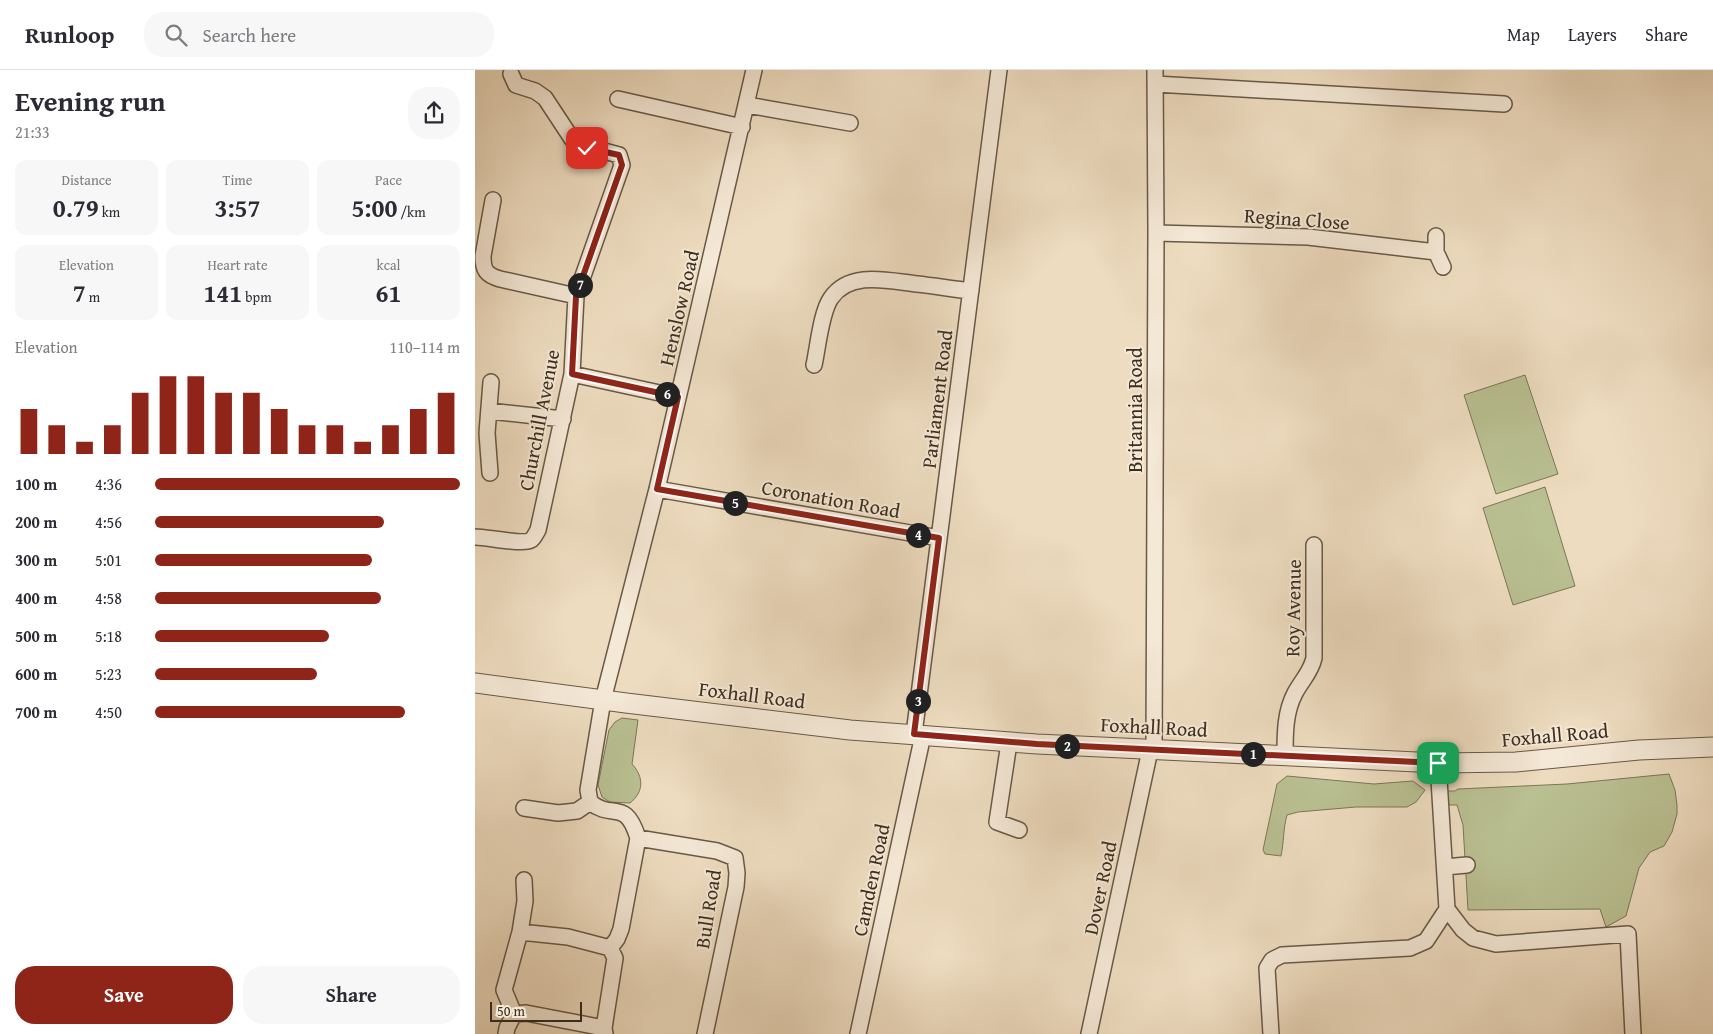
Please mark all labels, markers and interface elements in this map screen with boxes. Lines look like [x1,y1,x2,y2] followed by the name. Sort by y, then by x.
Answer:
[144,12,494,57] search box
[25,17,114,52] text: Runloop
[162,21,190,49] icon: search
[202,21,296,49] text: Search here
[1507,21,1540,48] text: Map
[1568,21,1617,48] text: Layers
[1645,21,1688,48] text: Share
[15,80,166,121] text: Evening run
[408,87,460,139] button: share
[15,120,50,144] text: 21:33
[566,127,608,169] pin
[573,134,601,162] icon: check
[61,170,112,190] text: Distance
[223,170,252,190] text: Time
[375,170,402,190] text: Pace
[53,190,99,226] text: 0.79
[215,190,260,226] text: 3:57
[351,190,397,226] text: 5:00
[1243,200,1351,237] street label: Regina Close
[99,202,120,222] text: km
[397,202,426,222] text: /km
[651,247,706,369] street label: Henslow Road
[59,255,114,275] text: Elevation
[207,255,268,275] text: Heart rate
[377,255,400,275] text: kcal
[567,272,593,298] pin: 7
[73,275,86,311] text: 7
[203,275,242,311] text: 141
[376,275,401,311] text: 61
[577,275,584,295] text: 7
[86,287,100,307] text: m
[242,287,272,307] text: bpm
[914,328,959,470] street label: Parliament Road
[15,335,78,359] text: Elevation
[390,335,460,359] text: 110–114 m
[511,347,566,493] street label: Churchill Avenue
[1120,347,1149,473] street label: Britannia Road
[655,382,679,406] pin: 6
[664,384,671,404] text: 6
[15,472,57,496] text: 100 m
[95,472,122,496] text: 4:36
[760,472,903,525] street label: Coronation Road
[723,490,747,516] pin: 5
[732,493,739,513] text: 5
[15,510,57,534] text: 200 m
[95,510,122,534] text: 4:56
[905,522,931,548] pin: 4
[915,525,922,545] text: 4
[15,548,57,572] text: 300 m
[95,548,122,572] text: 5:01
[1277,559,1308,657] street label: Roy Avenue
[15,586,57,610] text: 400 m
[95,586,122,610] text: 4:58
[15,624,57,648] text: 500 m
[95,624,122,648] text: 5:18
[15,662,57,686] text: 600 m
[95,662,122,686] text: 5:23
[697,674,807,715] street label: Foxhall Road
[905,688,931,714] pin: 3
[915,691,922,711] text: 3
[15,700,57,724] text: 700 m
[95,700,122,724] text: 4:50
[1100,709,1209,744] street label: Foxhall Road
[1500,715,1610,754] street label: Foxhall Road
[1055,734,1079,758] pin: 2
[1064,736,1071,756] text: 2
[1241,742,1265,766] pin: 1
[1417,742,1459,784] pin
[1250,744,1257,764] text: 1
[1424,749,1452,777] icon: arrive
[844,821,897,939] street label: Camden Road
[1075,838,1124,938] street label: Dover Road
[687,867,728,951] street label: Bull Road
[15,966,233,1024] button: Save
[243,966,460,1024] button: Share
[490,999,583,1022] scale bar
[497,1001,525,1021] text: 50 m

